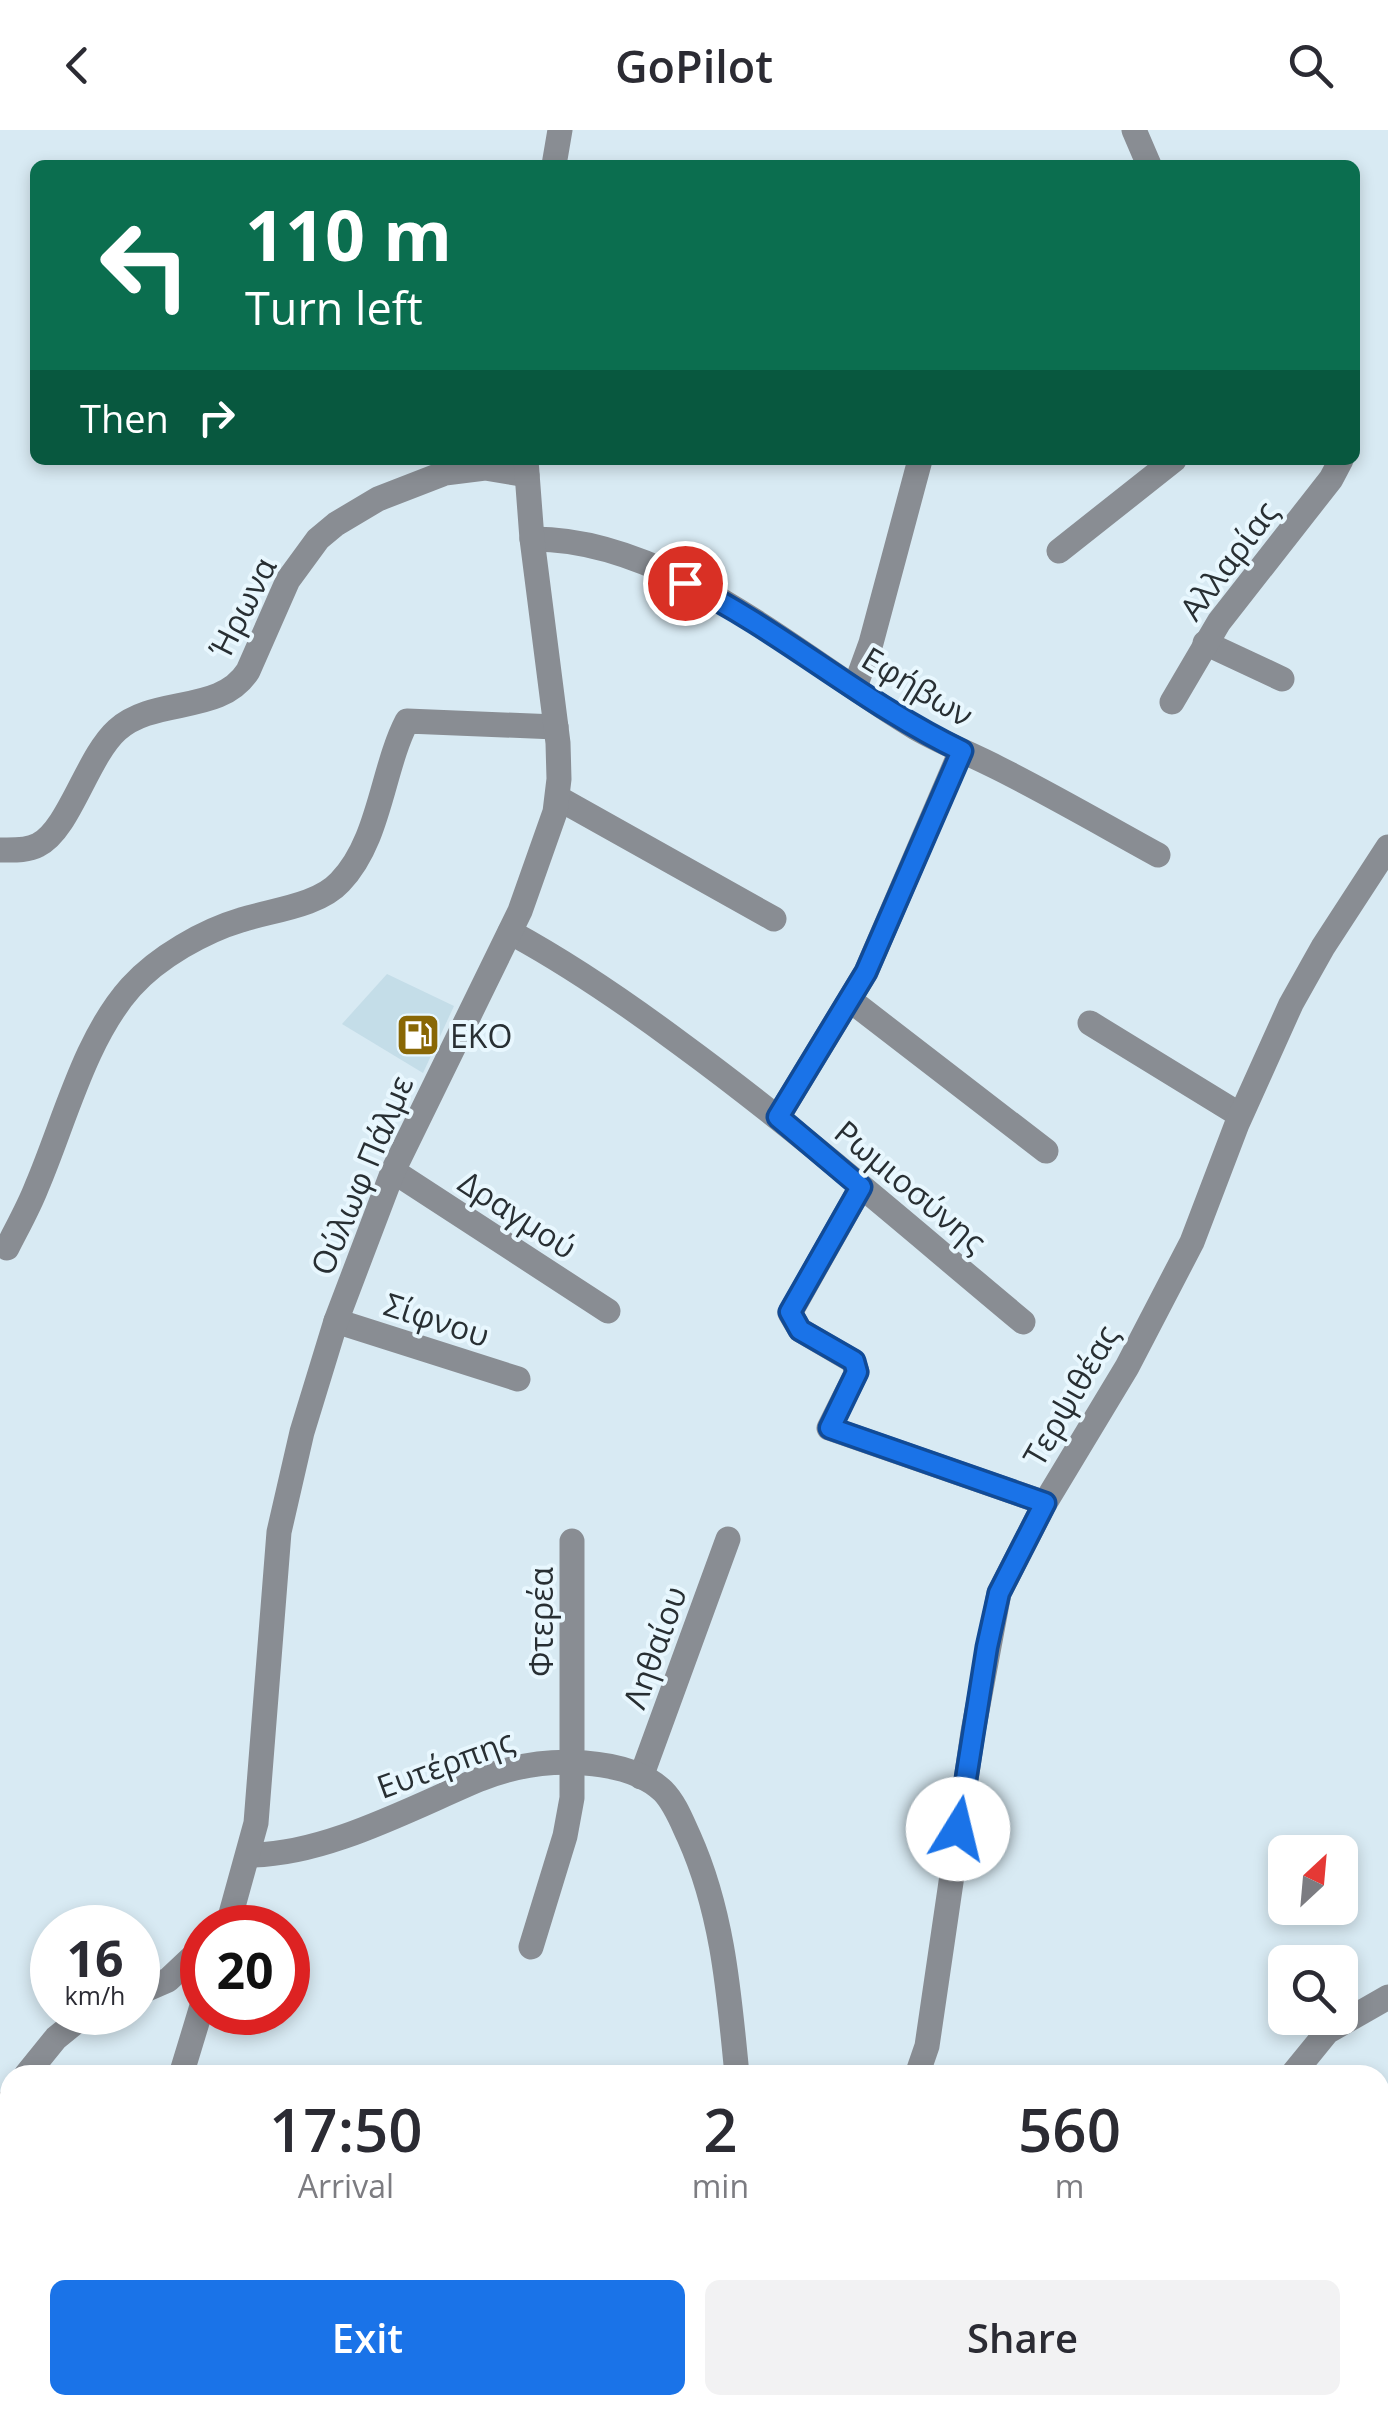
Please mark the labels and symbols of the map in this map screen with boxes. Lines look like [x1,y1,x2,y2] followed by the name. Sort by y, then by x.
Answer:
[1169,492,1287,628] street label: Αλλαρίας
[643,541,728,626] pin
[198,549,286,665] street label: Ήρωνα
[854,636,982,736] street label: Εφήβων
[395,1012,441,1058] fuel station icon: EKO
[450,1014,512,1057] place label: EKO
[300,1069,422,1281] street label: Ούλωφ Πάλμε
[826,1110,996,1262] street label: Ρωμιοσύνης
[451,1160,585,1268] street label: Δραγμού
[379,1282,495,1356] street label: Σίφνου
[1012,1317,1128,1473] street label: Τερψιθέας
[519,1567,562,1677] street label: Φτερέα
[612,1580,696,1714] street label: Ληθαίου
[371,1718,519,1808] street label: Ευτέρπης
[906,1777,1010,1881] position arrow
[1268,1835,1358,1925] north arrow
[180,1905,310,2035] speed limit sign: 20

